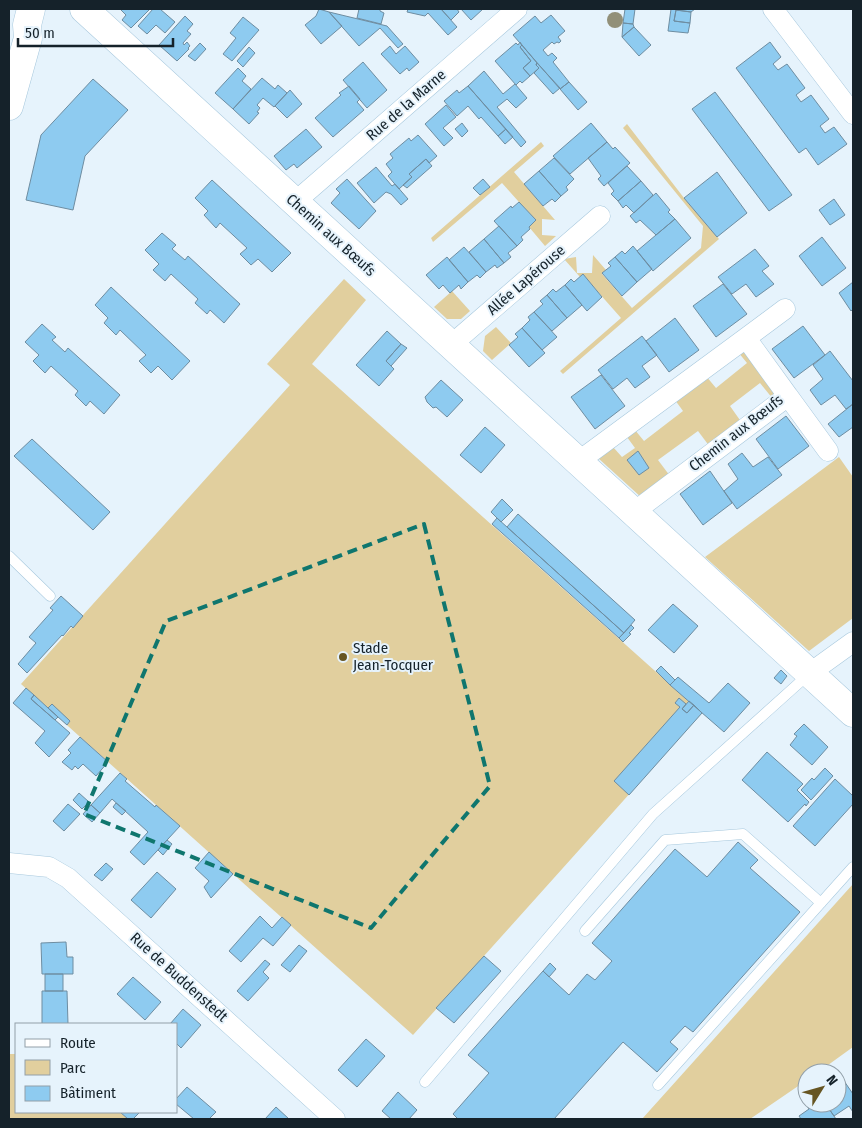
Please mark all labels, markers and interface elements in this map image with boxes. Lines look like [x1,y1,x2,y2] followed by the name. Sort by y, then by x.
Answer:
[18,15,172,47] scale bar
[25,24,55,42] text: 50 m
[363,66,449,144] street label: Rue de la Marne
[283,190,379,280] street label: Chemin aux Bœufs
[483,241,569,319] street label: Allée Lapérouse
[685,391,787,475] street label: Chemin aux Bœufs
[353,639,434,674] place label: Stade Jean-Tocquer
[337,651,349,663] marker: Stade Jean-Tocquer
[127,929,231,1026] street label: Rue de Buddenstedt
[15,1023,178,1113] legend
[60,1034,96,1052] text: Route
[60,1059,86,1077] text: Parc
[797,1063,847,1113] north arrow
[823,1072,841,1089] text: N
[60,1084,116,1102] text: Bâtiment

